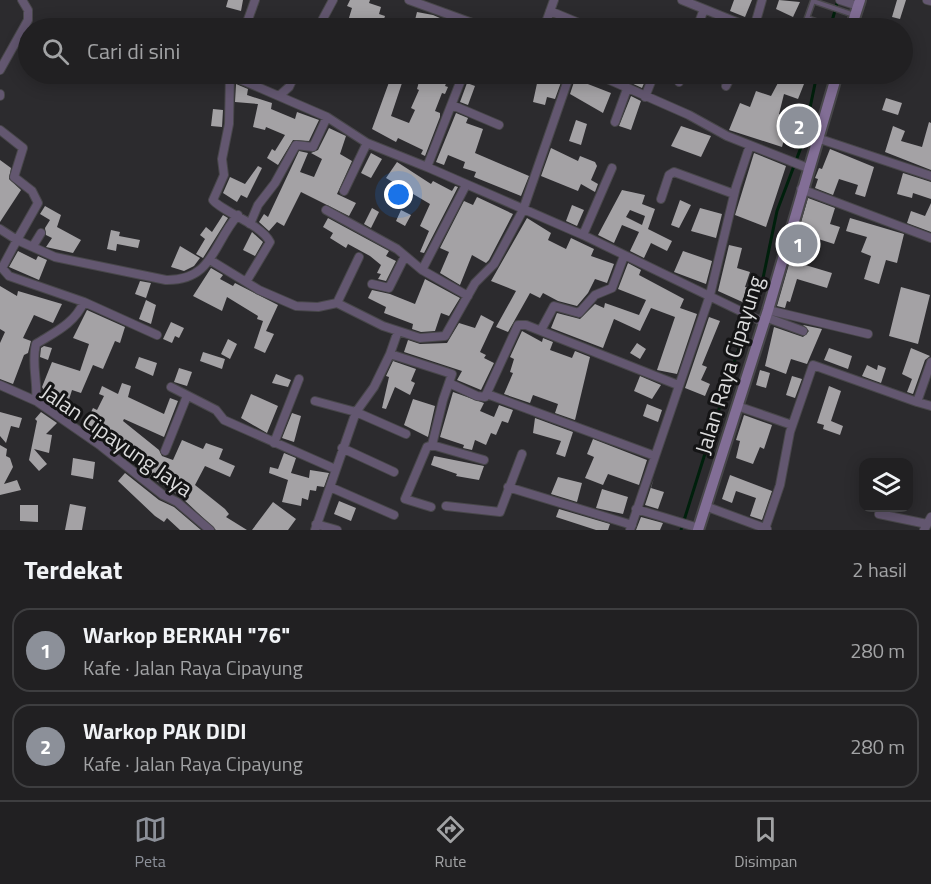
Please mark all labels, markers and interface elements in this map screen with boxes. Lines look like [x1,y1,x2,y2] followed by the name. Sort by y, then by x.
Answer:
[18,18,913,84] search box
[87,34,180,68] text: Cari di sini
[39,35,72,68] icon: search
[780,104,818,148] pin: 2
[384,180,413,209] your location
[778,222,818,266] pin: 1
[686,271,772,459] street label: Jalan Raya Cipayung
[34,375,200,505] street label: Jalan Cipayung Jaya
[859,458,913,512] map controls
[859,458,913,512] button: layers
[24,550,123,589] text: Terdekat
[852,554,907,585] text: 2 hasil
[83,618,290,652] text: Warkop BERKAH "76"
[40,635,51,666] text: 1
[850,635,905,666] text: 280 m
[83,652,303,683] text: Kafe · Jalan Raya Cipayung
[83,714,247,748] text: Warkop PAK DIDI
[40,731,51,762] text: 2
[850,731,905,762] text: 280 m
[83,748,303,779] text: Kafe · Jalan Raya Cipayung
[134,813,167,873] tab: Peta
[434,813,467,873] tab: Rute
[734,813,797,873] tab: Disimpan

